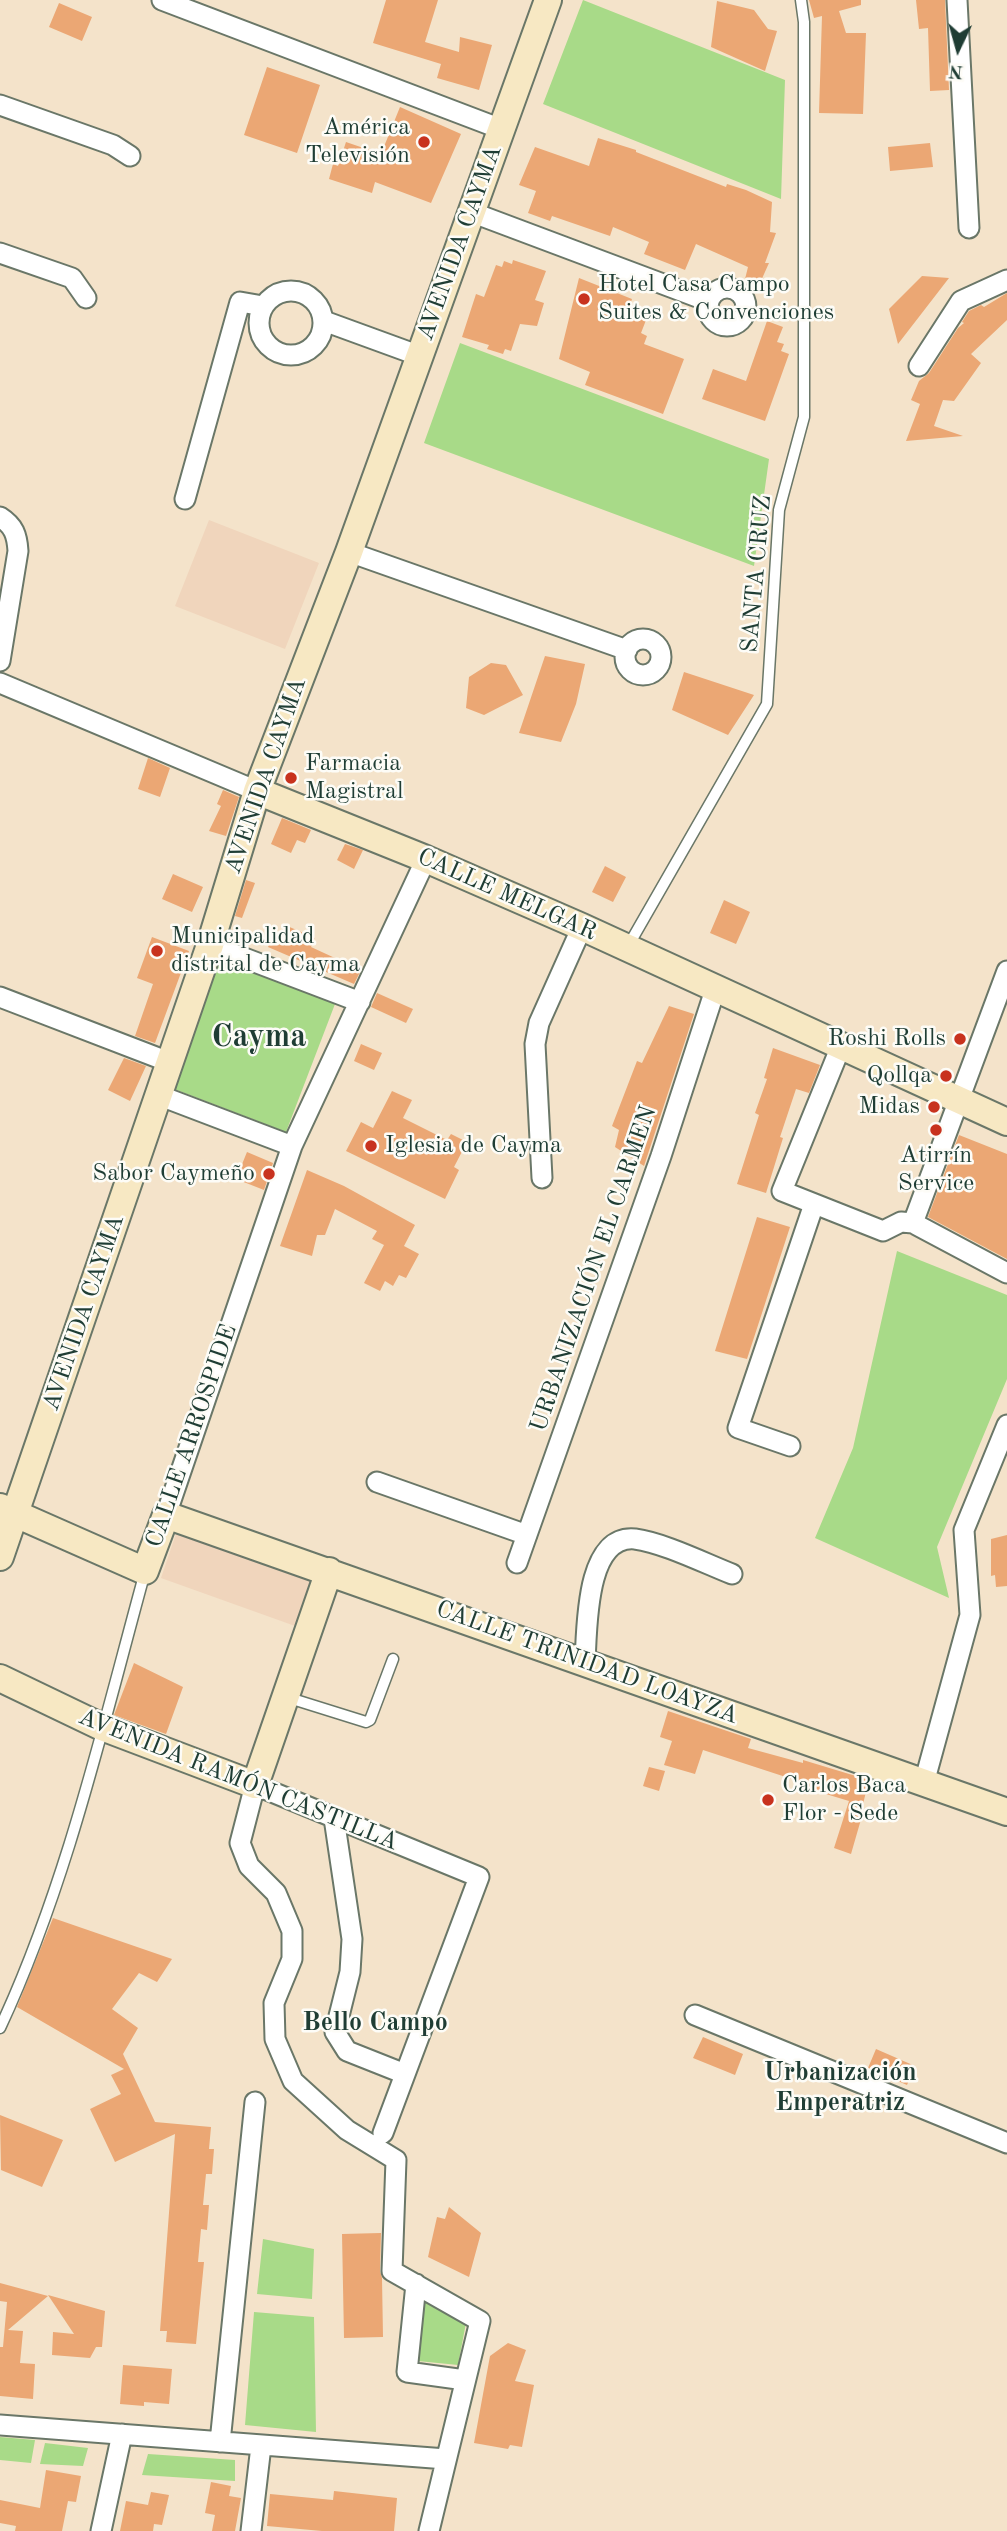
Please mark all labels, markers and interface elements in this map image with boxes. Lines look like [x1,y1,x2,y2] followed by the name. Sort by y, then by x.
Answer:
[923,14,993,84] north arrow
[948,60,964,81] text: N
[305,114,410,170] place label: América Televisión
[416,134,432,150] marker: América Televisión
[411,141,509,345] street label: AVENIDA CAYMA
[598,271,834,327] place label: Hotel Casa Campo Suites & Convenciones
[576,291,592,307] marker: Hotel Casa Campo Suites & Convenciones
[736,494,778,654] street label: SANTA CRUZ
[219,674,313,878] street label: AVENIDA CAYMA
[305,750,403,806] place label: Farmacia Magistral
[283,770,299,786] marker: Farmacia Magistral
[413,843,601,947] street label: CALLE MELGAR
[171,923,360,979] place label: Municipalidad distrital de Cayma
[149,943,165,959] marker: Municipalidad distrital de Cayma
[211,1019,307,1057] district label: Cayma
[828,1025,946,1053] place label: Roshi Rolls
[952,1031,968,1047] marker: Roshi Rolls
[866,1062,932,1090] place label: Qollqa
[938,1068,954,1084] marker: Qollqa
[859,1093,920,1121] place label: Midas
[926,1099,942,1115] marker: Midas
[525,1102,663,1436] street label: URBANIZACIÓN EL CARMEN
[928,1122,944,1138] marker: Atirrín Service
[385,1132,562,1160] place label: Iglesia de Cayma
[363,1138,379,1154] marker: Iglesia de Cayma
[898,1142,974,1198] place label: Atirrín Service
[92,1160,255,1188] place label: Sabor Caymeño
[261,1166,277,1182] marker: Sabor Caymeño
[37,1211,131,1415] street label: AVENIDA CAYMA
[140,1321,244,1551] street label: CALLE ARROSPIDE
[432,1595,742,1731] street label: CALLE TRINIDAD LOAYZA
[74,1703,402,1857] street label: AVENIDA RAMÓN CASTILLA
[782,1772,906,1828] place label: Carlos Baca Flor - Sede
[760,1792,776,1808] marker: Carlos Baca Flor - Sede
[302,2007,448,2039] district label: Bello Campo
[763,2057,917,2118] district label: Urbanización Emperatriz

